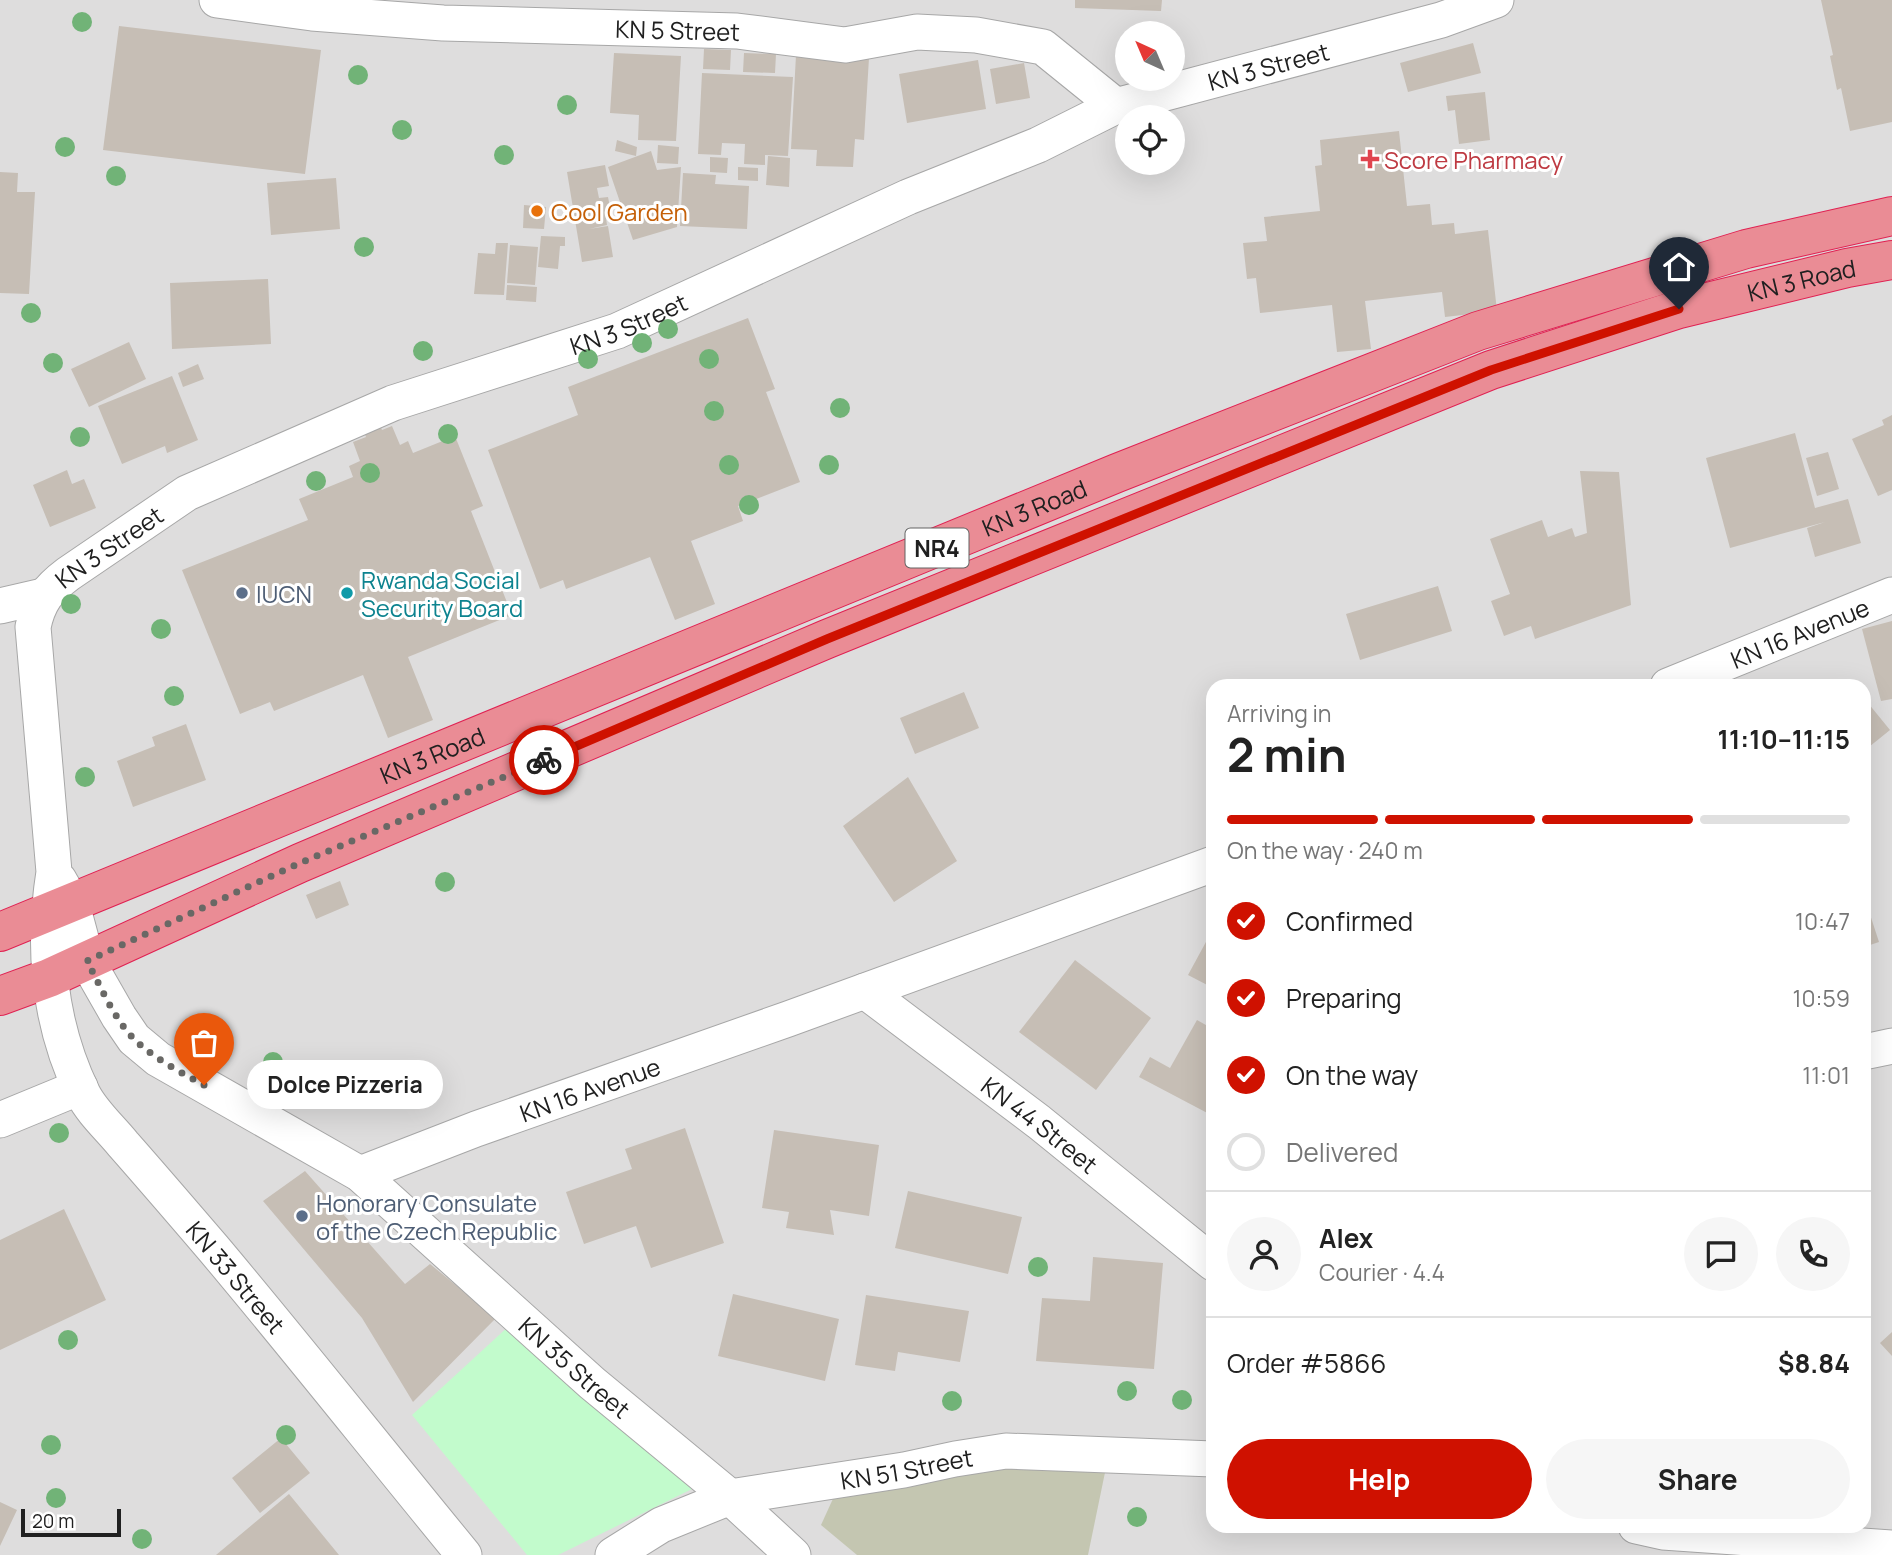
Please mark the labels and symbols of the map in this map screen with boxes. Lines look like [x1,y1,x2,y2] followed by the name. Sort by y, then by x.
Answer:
[615,11,740,48] street label: KN 5 Street
[1115,21,1185,91] north arrow
[1204,34,1333,98] street label: KN 3 Street
[1384,143,1563,176] place label: Score Pharmacy
[1362,151,1378,167] marker: Score Pharmacy
[551,195,688,228] place label: Cool Garden
[529,203,545,219] marker: Cool Garden
[1649,237,1709,309] pin
[1744,250,1858,308] street label: KN 3 Road
[565,285,692,362] street label: KN 3 Street
[977,471,1091,543] street label: KN 3 Road
[47,498,169,595] street label: KN 3 Street
[906,528,968,568] road number: NR4
[361,563,523,624] place label: Rwanda Social Security Board
[256,577,312,610] place label: IUCN
[234,585,250,601] marker: IUCN
[339,585,355,601] marker: Rwanda Social Security Board
[1725,590,1874,675] street label: KN 16 Avenue
[375,718,489,791] street label: KN 3 Road
[509,725,579,795] courier
[174,1013,234,1085] pin
[515,1049,664,1129] street label: KN 16 Avenue
[246,1060,442,1110] callout: Dolce Pizzeria
[975,1068,1105,1180] street label: KN 44 Street
[316,1186,557,1247] place label: Honorary Consulate of the Czech Republic
[294,1208,310,1224] marker: Honorary Consulate of the Czech Republic
[179,1214,293,1340] street label: KN 33 Street
[512,1309,638,1425] street label: KN 35 Street
[838,1440,975,1496] street label: KN 51 Street
[21,1506,121,1538] scale bar

